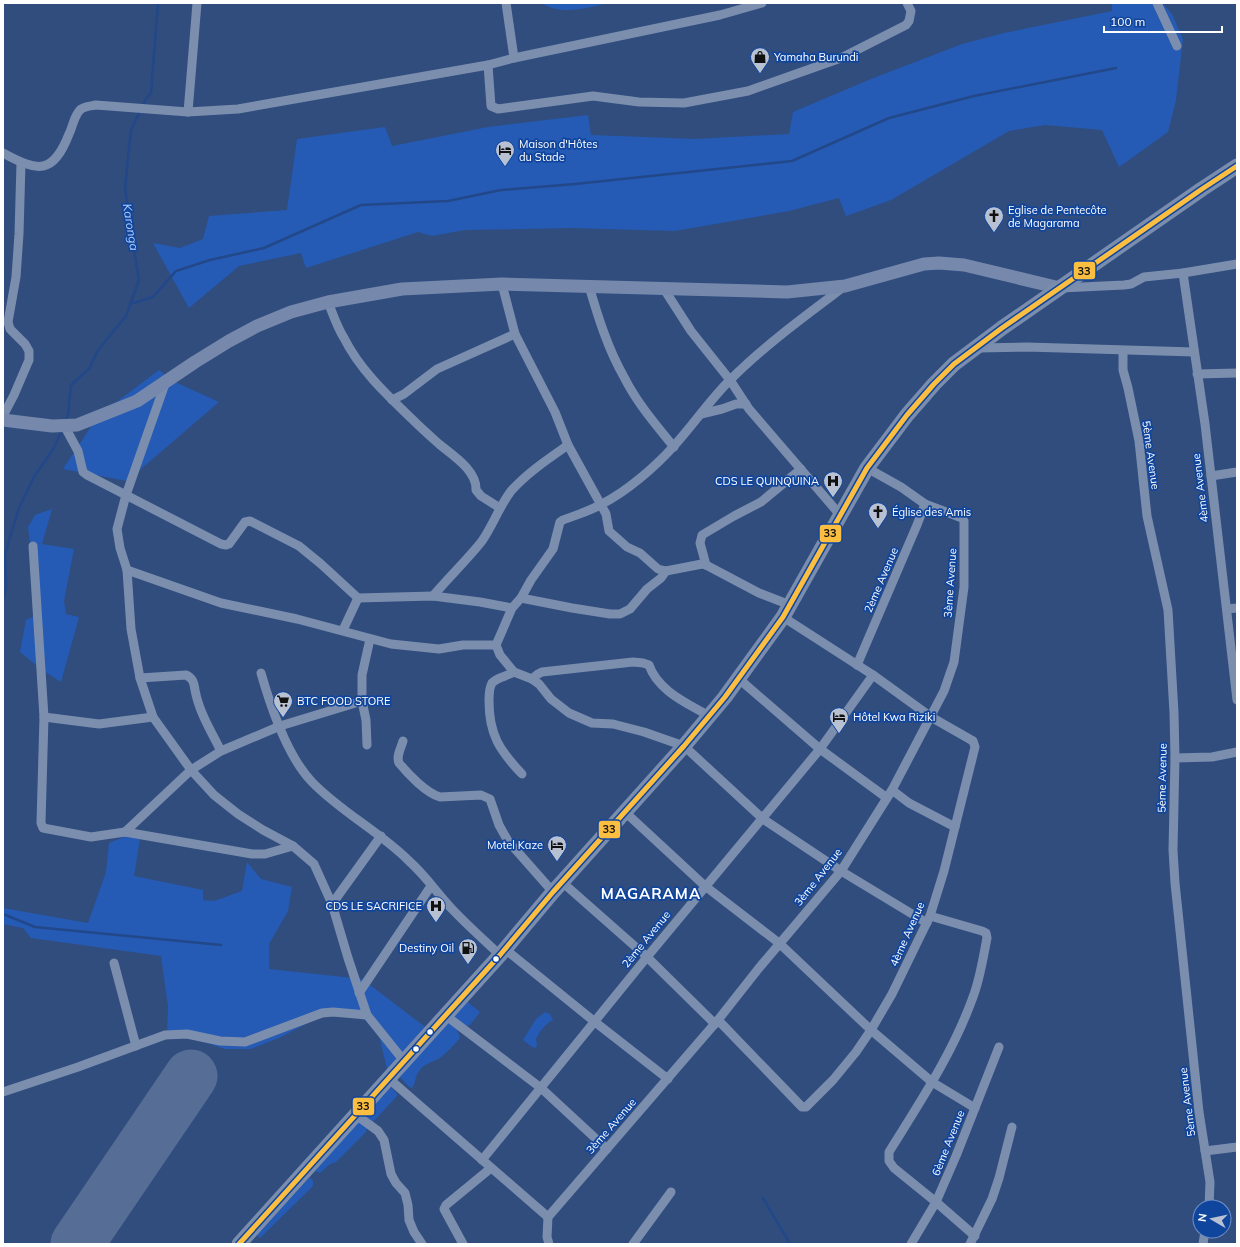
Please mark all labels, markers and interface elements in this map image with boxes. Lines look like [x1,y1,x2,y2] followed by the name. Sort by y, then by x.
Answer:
[1104,8,1222,34] scale bar
[1110,14,1145,29] text: 100 m
[749,46,771,74] shop icon: Yamaha Burundi
[773,50,858,64] place label: Yamaha Burundi
[519,137,598,164] place label: Maison d'Hôtes du Stade
[494,139,516,167] hotel icon: Maison d'Hôtes du Stade
[120,202,142,252] water label: Karonga
[1008,203,1107,230] place label: Eglise de Pentecôte de Magarama
[983,205,1005,233] church icon: Eglise de Pentecôte de Magarama
[1073,261,1096,280] line badge: 33
[1077,264,1091,278] text: 33
[1139,420,1163,490] street label: 5ème Avenue
[1189,453,1211,523] street label: 4ème Avenue
[822,470,844,498] hospital icon: CDS LE QUINQUINA
[715,474,819,488] place label: CDS LE QUINQUINA
[867,501,889,529] church icon: Église des Amis
[892,505,971,519] place label: Église des Amis
[819,524,842,543] line badge: 33
[823,526,837,540] text: 33
[861,545,901,615] street label: 2ème Avenue
[941,548,959,618] street label: 3ème Avenue
[272,690,294,718] supermarket icon: BTC FOOD STORE
[297,694,390,708] place label: BTC FOOD STORE
[828,706,850,734] hotel icon: Hôtel Kwa Riziki
[853,710,935,724] place label: Hôtel Kwa Riziki
[1154,743,1170,813] street label: 5ème Avenue
[598,820,621,839] line badge: 33
[602,822,616,836] text: 33
[546,834,568,862] hotel icon: Motel Kaze
[487,838,543,852] place label: Motel Kaze
[791,845,845,909] street label: 3ème Avenue
[601,884,701,903] district label: MAGARAMA
[425,895,447,923] hospital icon: CDS LE SACRIFICE
[325,899,422,913] place label: CDS LE SACRIFICE
[886,899,928,969] street label: 4ème Avenue
[619,908,673,970] street label: 2ème Avenue
[457,937,479,965] fuel station icon: Destiny Oil
[399,941,454,955] place label: Destiny Oil
[491,954,501,964] unlabelled marker
[425,1027,435,1037] unlabelled marker
[411,1044,421,1054] unlabelled marker
[1176,1067,1198,1137] street label: 5ème Avenue
[583,1095,639,1157] street label: 3ème Avenue
[352,1097,375,1116] line badge: 33
[356,1099,370,1113] text: 33
[929,1108,967,1178] street label: 6ème Avenue
[1192,1199,1232,1239] north arrow
[1195,1212,1210,1223] text: N

